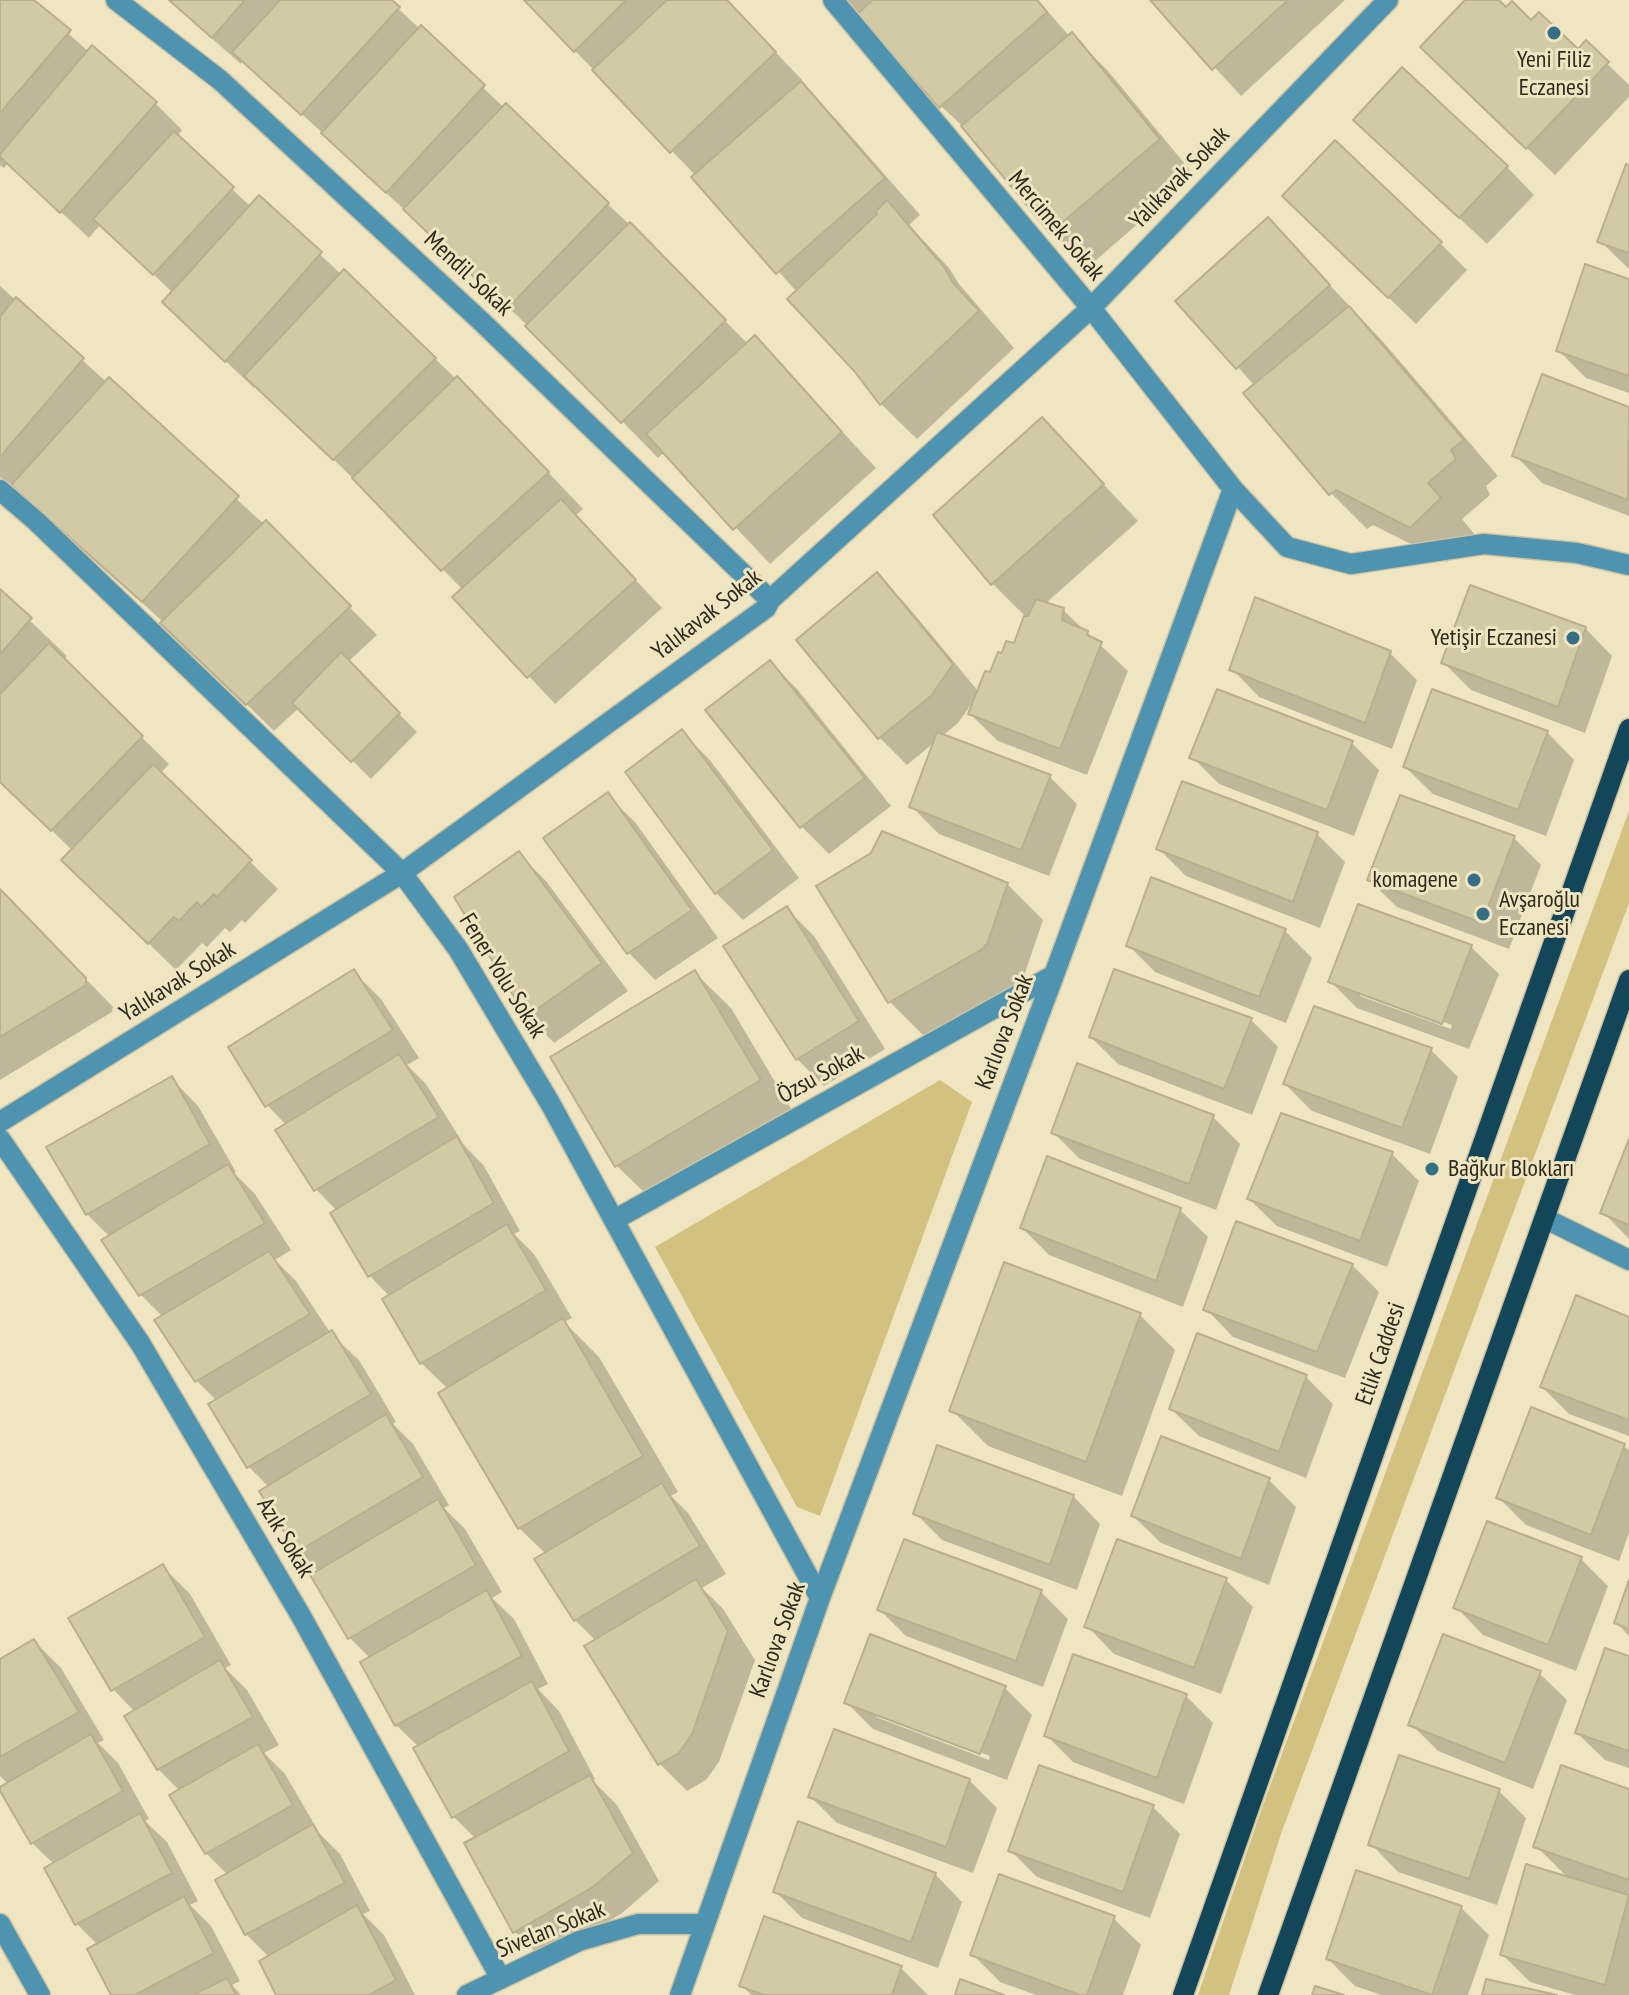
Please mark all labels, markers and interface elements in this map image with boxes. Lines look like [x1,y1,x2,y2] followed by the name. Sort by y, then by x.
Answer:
[1545,24,1563,42] marker: Yeni Filiz Eczanesi
[1517,46,1591,102] place label: Yeni Filiz Eczanesi
[1124,121,1236,235] street label: Yalıkavak Sokak
[1002,165,1110,287] street label: Mercimek Sokak
[418,226,518,322] street label: Mendil Sokak
[647,563,767,667] street label: Yalıkavak Sokak
[1431,624,1557,652] place label: Yetişir Eczanesi
[1564,629,1582,647] marker: Yetişir Eczanesi
[1373,866,1458,894] place label: komagene
[1465,871,1483,889] marker: komagene
[1499,886,1580,942] place label: Avşaroğlu Eczanesi
[1474,905,1492,923] marker: Avşaroğlu Eczanesi
[452,908,552,1044] street label: Fener Yolu Sokak
[115,935,241,1029] street label: Yalıkavak Sokak
[970,970,1040,1094] street label: Karlıova Sokak
[773,1040,869,1110] street label: Özsu Sokak
[1448,1155,1574,1183] place label: Bağkur Blokları
[1423,1160,1441,1178] marker: Bağkur Blokları
[1350,1299,1412,1409] street label: Etlik Caddesi
[250,1493,320,1583] street label: Azık Sokak
[744,1578,812,1702] street label: Karlıova Sokak
[493,1895,609,1965] street label: Sivelan Sokak

